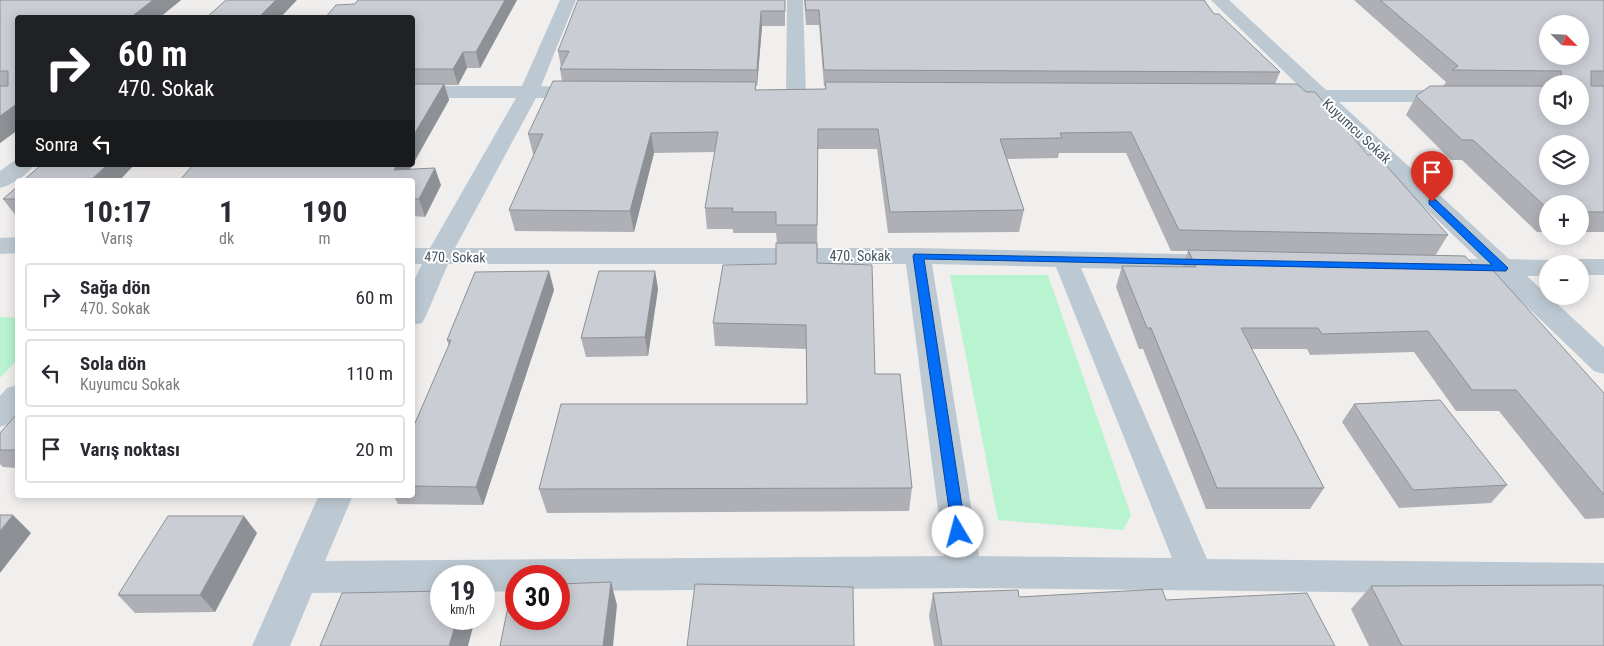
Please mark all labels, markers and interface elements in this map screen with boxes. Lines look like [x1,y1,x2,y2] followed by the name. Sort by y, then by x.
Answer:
[1539,15,1589,65] north arrow
[1539,15,1589,305] map controls
[118,34,187,75] text: 60 m
[35,35,100,100] icon: right
[1539,75,1589,125] button: sound
[118,76,214,101] text: 470. Sokak
[1320,95,1395,167] street label: Kuyumcu Sokak
[88,130,116,158] icon: left
[35,133,78,156] text: Sonra
[1539,135,1589,185] button: layers
[1411,151,1453,202] pin
[1418,158,1446,186] icon: arrive
[83,194,151,229] text: 10:17
[219,194,234,229] text: 1
[302,194,347,229] text: 190
[1539,195,1589,245] button: +
[101,229,133,248] text: Varış
[219,229,234,248] text: dk
[319,229,331,248] text: m
[424,248,486,266] street label: 470. Sokak
[829,248,891,264] street label: 470. Sokak
[1539,255,1589,305] button: −
[80,276,150,299] text: Sağa dön
[37,283,65,311] icon: right
[356,286,393,309] text: 60 m
[80,299,150,318] text: 470. Sokak
[80,352,146,375] text: Sola dön
[37,359,65,387] icon: left
[346,362,393,385] text: 110 m
[80,375,180,394] text: Kuyumcu Sokak
[37,435,65,463] icon: arrive
[80,438,180,461] text: Varış noktası
[356,438,393,461] text: 20 m
[931,505,983,557] position arrow
[505,565,570,630] speed limit sign: 30
[450,577,475,606] text: 19
[450,603,475,617] text: km/h

